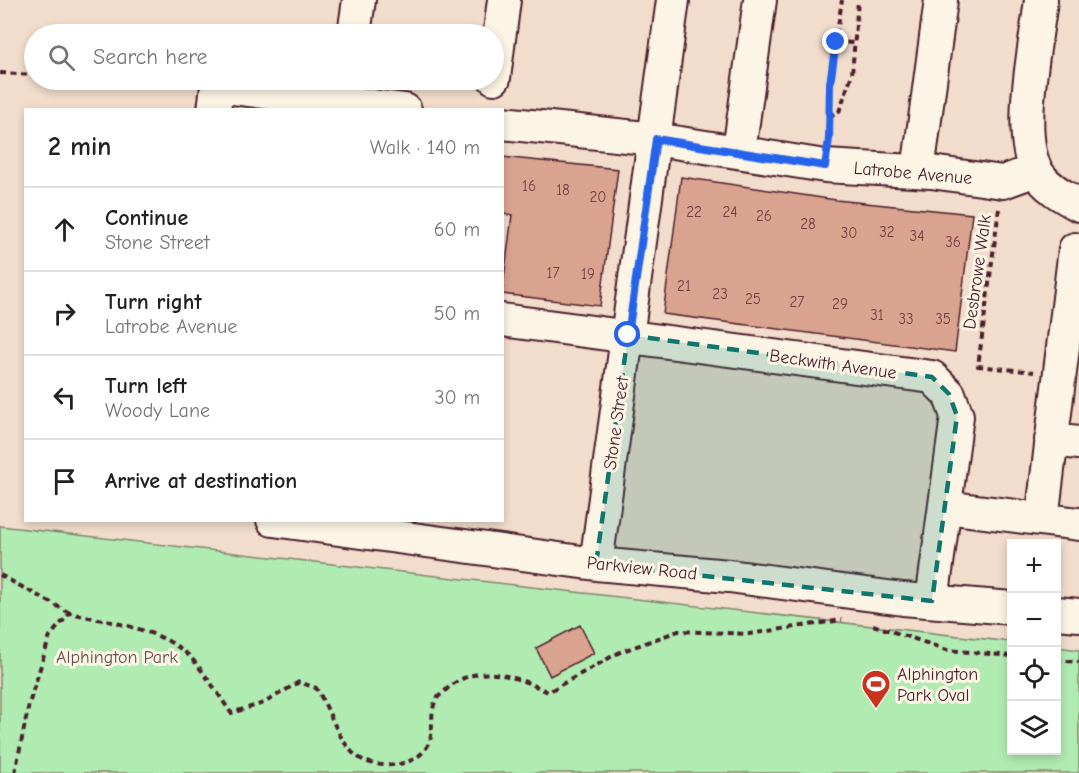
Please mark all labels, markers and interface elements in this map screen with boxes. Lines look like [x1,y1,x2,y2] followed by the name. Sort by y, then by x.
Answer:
[24,24,504,90] search box
[822,28,848,54] route end
[45,41,78,74] icon: search
[93,44,208,70] text: Search here
[48,132,111,162] text: 2 min
[370,136,480,159] text: Walk · 140 m
[853,158,973,189] street label: Latrobe Avenue
[522,177,536,195] house number: 16
[556,181,570,199] house number: 18
[590,188,606,206] house number: 20
[686,203,702,221] house number: 22
[722,203,738,221] house number: 24
[105,205,188,231] text: Continue
[756,207,772,225] house number: 26
[48,213,81,246] icon: ahead
[959,213,996,331] street label: Desbrowe Walk
[800,215,816,233] house number: 28
[434,218,480,241] text: 60 m
[879,223,895,241] house number: 32
[841,224,857,242] house number: 30
[910,227,924,245] house number: 34
[105,231,210,254] text: Stone Street
[945,233,961,251] house number: 36
[546,264,560,282] house number: 17
[581,265,595,283] house number: 19
[677,277,691,295] house number: 21
[712,285,728,303] house number: 23
[105,289,202,315] text: Turn right
[745,290,761,308] house number: 25
[790,293,804,311] house number: 27
[832,295,848,313] house number: 29
[48,297,81,330] icon: right
[434,302,480,325] text: 50 m
[870,306,884,324] house number: 31
[898,310,914,328] house number: 33
[935,310,951,328] house number: 35
[105,315,237,338] text: Latrobe Avenue
[614,321,640,347] route start
[768,345,898,384] street label: Beckwith Avenue
[105,373,187,399] text: Turn left
[600,374,634,471] street label: Stone Street
[48,381,81,414] icon: left
[434,386,480,409] text: 30 m
[105,399,210,422] text: Woody Lane
[48,465,81,498] icon: arrive
[105,468,297,494] text: Arrive at destination
[1007,539,1061,755] map controls
[1007,539,1061,593] button: +
[586,552,698,585] street label: Parkview Road
[1007,593,1061,647] button: −
[56,647,178,668] park label: Alphington Park
[1007,647,1061,701] button: locate
[897,664,978,706] place label: Alphington Park Oval
[860,668,892,710] sports icon: Alphington Park Oval
[1007,701,1061,755] button: layers

